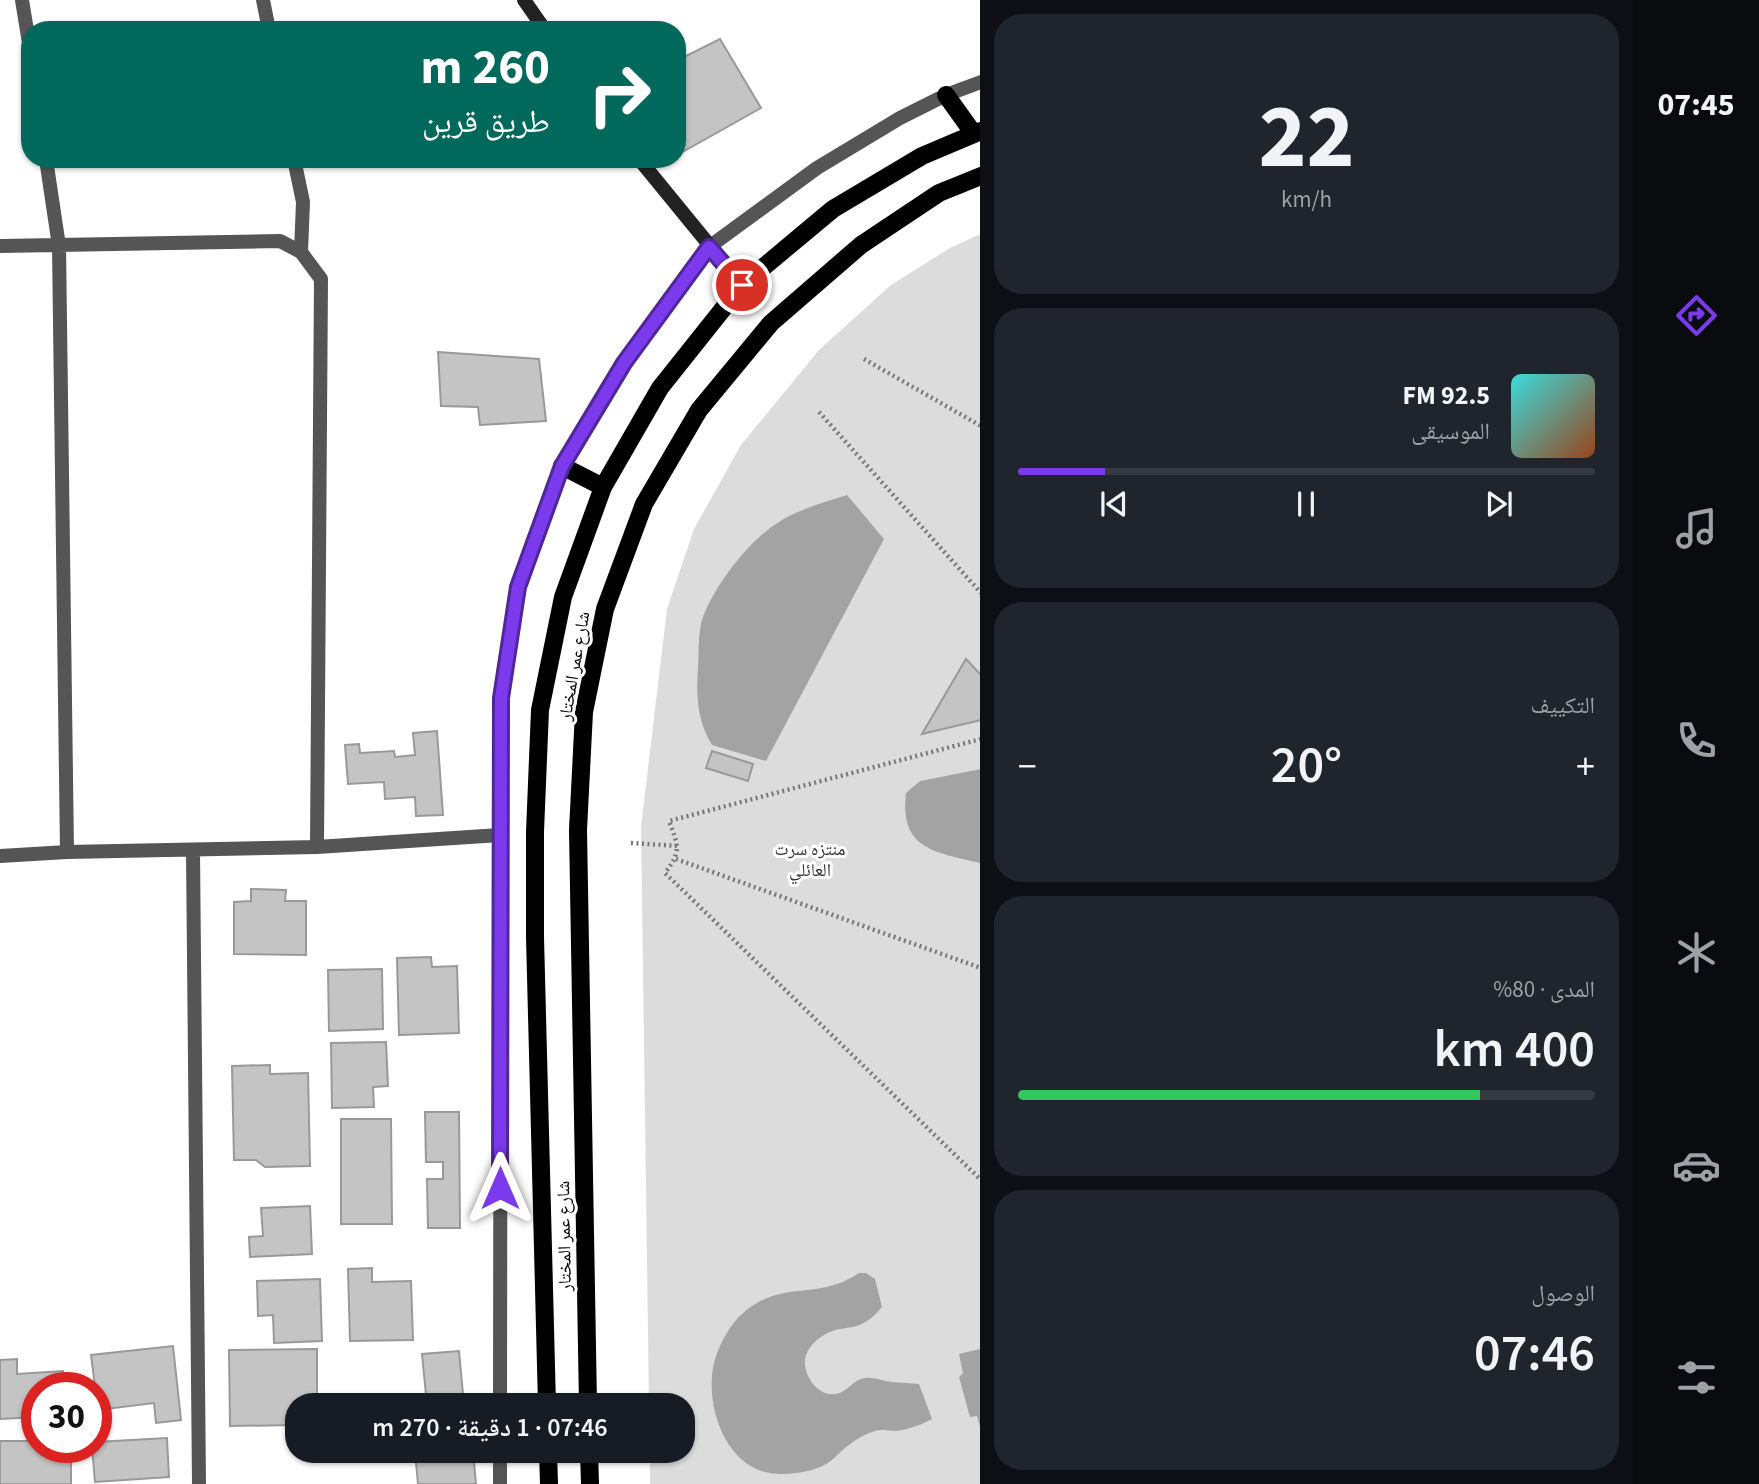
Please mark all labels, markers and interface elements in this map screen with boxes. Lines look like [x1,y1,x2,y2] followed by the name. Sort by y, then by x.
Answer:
[421,33,550,103] text: 260 m
[574,49,665,140] icon: right
[1258,73,1355,202] text: 22
[1657,82,1735,128] text: 07:45
[422,99,550,145] text: طريق قرين
[1281,183,1332,216] text: km/h
[712,255,772,315] pin
[723,266,761,304] icon: arrive
[1672,291,1721,340] icon: directions
[1402,377,1490,414] text: 92.5 FM
[1411,415,1490,448] text: الموسيقى
[1095,485,1133,523] icon: previous
[1287,485,1325,523] icon: pause
[1480,485,1518,523] icon: next
[1672,504,1721,553] icon: music
[552,609,596,724] street label: شارع عمر المختار
[1530,689,1595,722] text: التكييف
[1672,716,1721,765] icon: phone
[1271,729,1342,803] text: 20°
[1018,740,1037,794] text: −
[1576,740,1595,794] text: +
[774,837,846,885] park label: منتزه سرت العائلي
[1672,928,1721,977] icon: climate
[1493,973,1595,1006] text: المدى · 80%
[1434,1013,1595,1087] text: 400 km
[1672,1141,1721,1190] icon: car
[463,1151,537,1225] position arrow
[551,1180,578,1293] street label: شارع عمر المختار
[1531,1277,1595,1310] text: الوصول
[1474,1317,1595,1391] text: 07:46
[1672,1353,1721,1402] icon: filters
[21,1372,112,1463] speed limit sign: 30
[372,1409,608,1446] text: 07:46 · 1 دقيقة · 270 m

